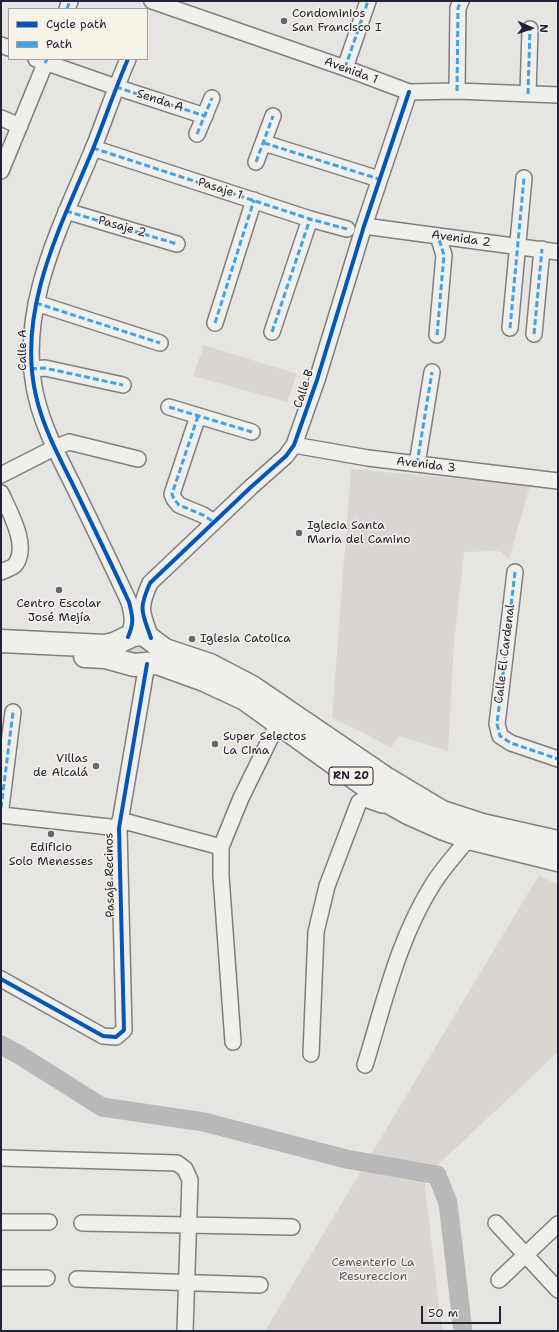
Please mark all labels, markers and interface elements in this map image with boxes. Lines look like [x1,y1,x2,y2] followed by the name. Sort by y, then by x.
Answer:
[292,7,382,35] place label: Condominios San Francisco I
[8,8,148,60] legend
[511,8,551,48] north arrow
[46,16,107,32] text: Cycle path
[279,16,289,26] marker: Condominios San Francisco I
[536,24,551,33] text: N
[46,36,72,52] text: Path
[322,55,380,87] street label: Avenida 1
[135,87,185,115] street label: Senda A
[196,175,244,203] street label: Pasaje 1
[96,213,148,241] street label: Pasaje 2
[431,228,491,250] street label: Avenida 2
[16,329,30,371] street label: Calle A
[291,368,317,410] street label: Calle B
[396,454,456,476] street label: Avenida 3
[307,519,410,547] place label: Iglecia Santa Maria del Camino
[294,528,304,538] marker: Iglecia Santa Maria del Camino
[54,585,64,595] marker: Centro Escolar José Mejía
[16,597,102,625] place label: Centro Escolar José Mejía
[492,604,518,704] street label: Calle El Cardenal
[200,632,291,646] place label: Iglesia Catolica
[187,634,197,644] marker: Iglesia Catolica
[223,730,306,758] place label: Super Selectos La Cima
[210,739,220,749] marker: Super Selectos La Cima
[33,752,88,780] place label: Villas de Alcalá
[91,761,101,771] marker: Villas de Alcalá
[329,767,373,785] road number: RN 20
[46,829,56,839] marker: Edificio Solo Menesses
[102,832,118,918] street label: Pasaje Recinos
[9,841,93,869] place label: Edificio Solo Menesses
[331,1256,415,1284] park label: Cementerio La Resureccion
[423,1298,503,1324] scale bar
[428,1305,458,1321] text: 50 m

